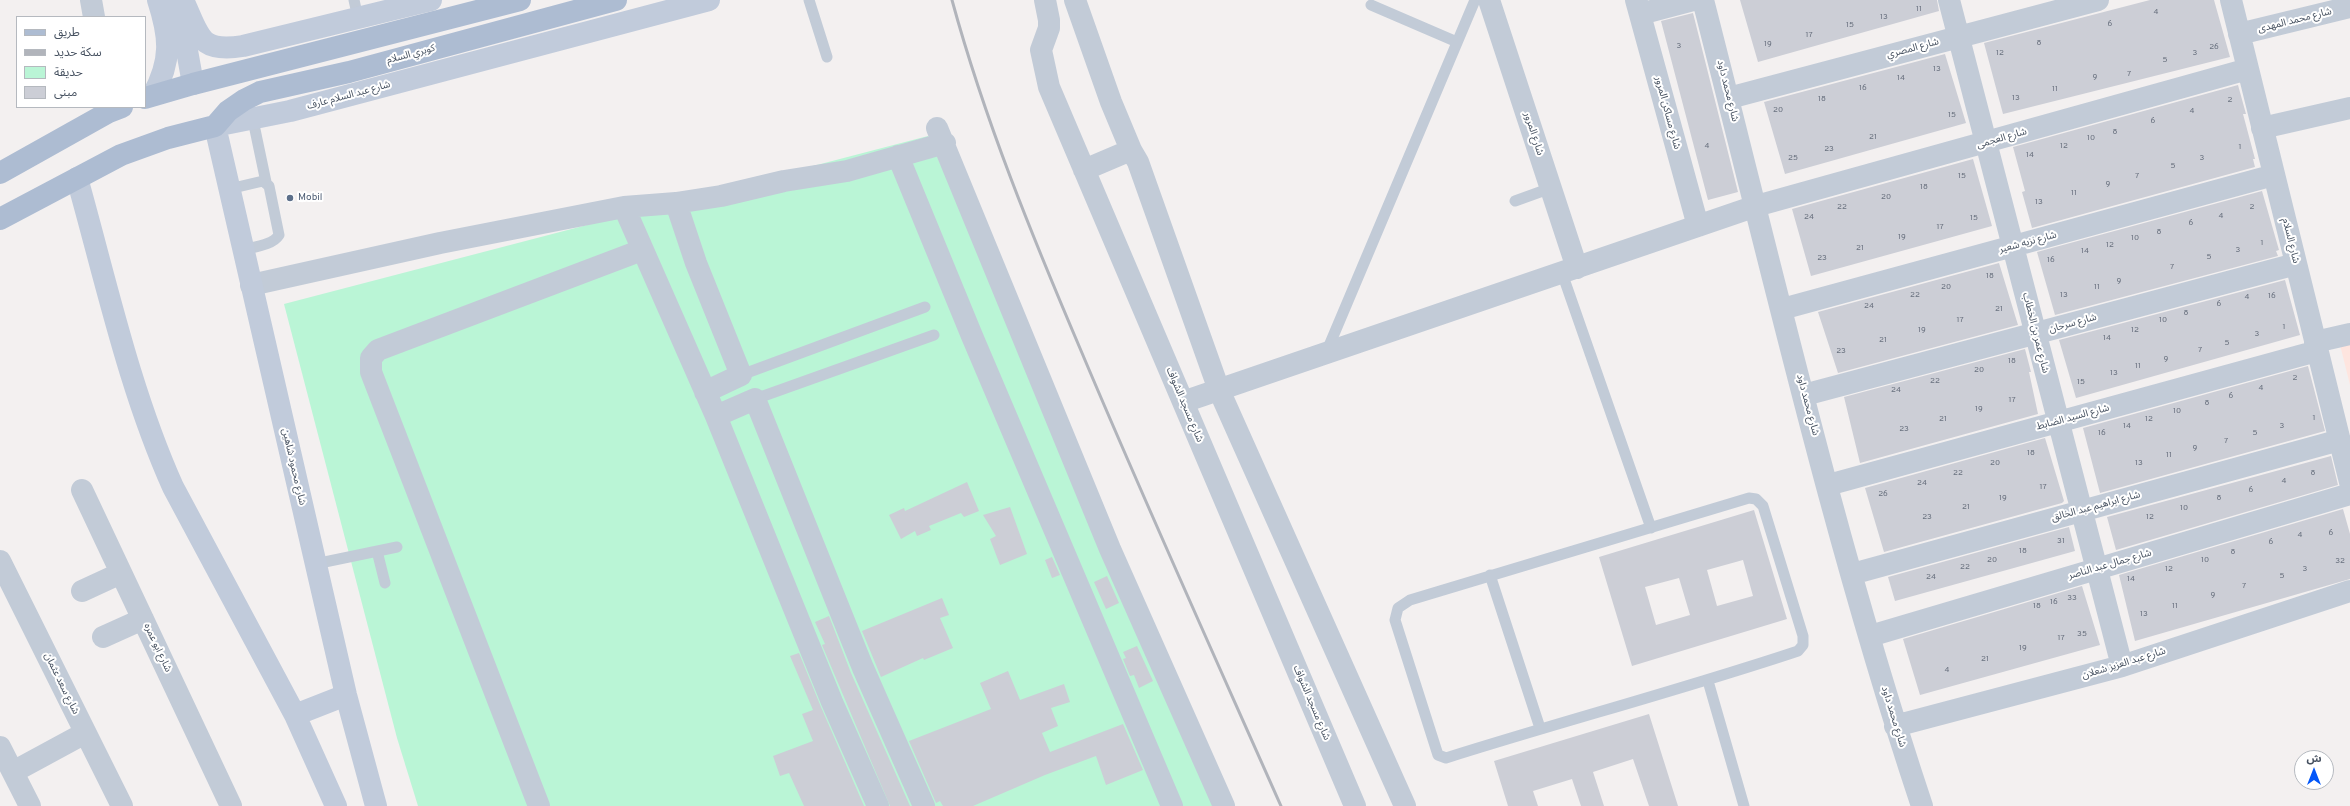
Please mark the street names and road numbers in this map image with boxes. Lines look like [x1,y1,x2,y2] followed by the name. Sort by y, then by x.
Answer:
[2257,6,2333,36] street label: شارع محمد المهدى
[1886,36,1940,62] street label: شارع المصري
[385,43,437,67] street label: كوبري السلام
[1714,59,1740,123] street label: شارع محمد داود
[1651,75,1683,151] street label: شارع مساكن المرور
[306,79,392,113] street label: شارع عبد السلام عارف
[1520,111,1546,157] street label: شارع المرور
[1976,126,2028,152] street label: شارع العجمى
[2279,217,2301,265] street label: شارع السلام
[1998,230,2058,256] street label: شارع نزيه شعير
[2019,291,2051,375] street label: شارع عمر بن الخطاب
[2048,312,2098,336] street label: شارع سرحان
[1163,366,1205,444] street label: شارع مسجد الشواف
[1793,373,1821,437] street label: شارع محمد داود
[2035,402,2111,434] street label: شارع السيد الضابط
[278,427,308,507] street label: شارع محمود شاهين
[2050,489,2142,525] street label: شارع ابراهيم عبد الخالق
[2067,547,2153,583] street label: شارع جمال عبد الناصر
[140,622,174,674] street label: شارع ابو عمره
[2081,646,2167,682] street label: شارع عبد العزيز شعلان
[41,651,81,717] street label: شارع سعد عثمان
[1290,664,1332,742] street label: شارع مسجد الشواف
[1878,685,1908,749] street label: شارع محمد داود

